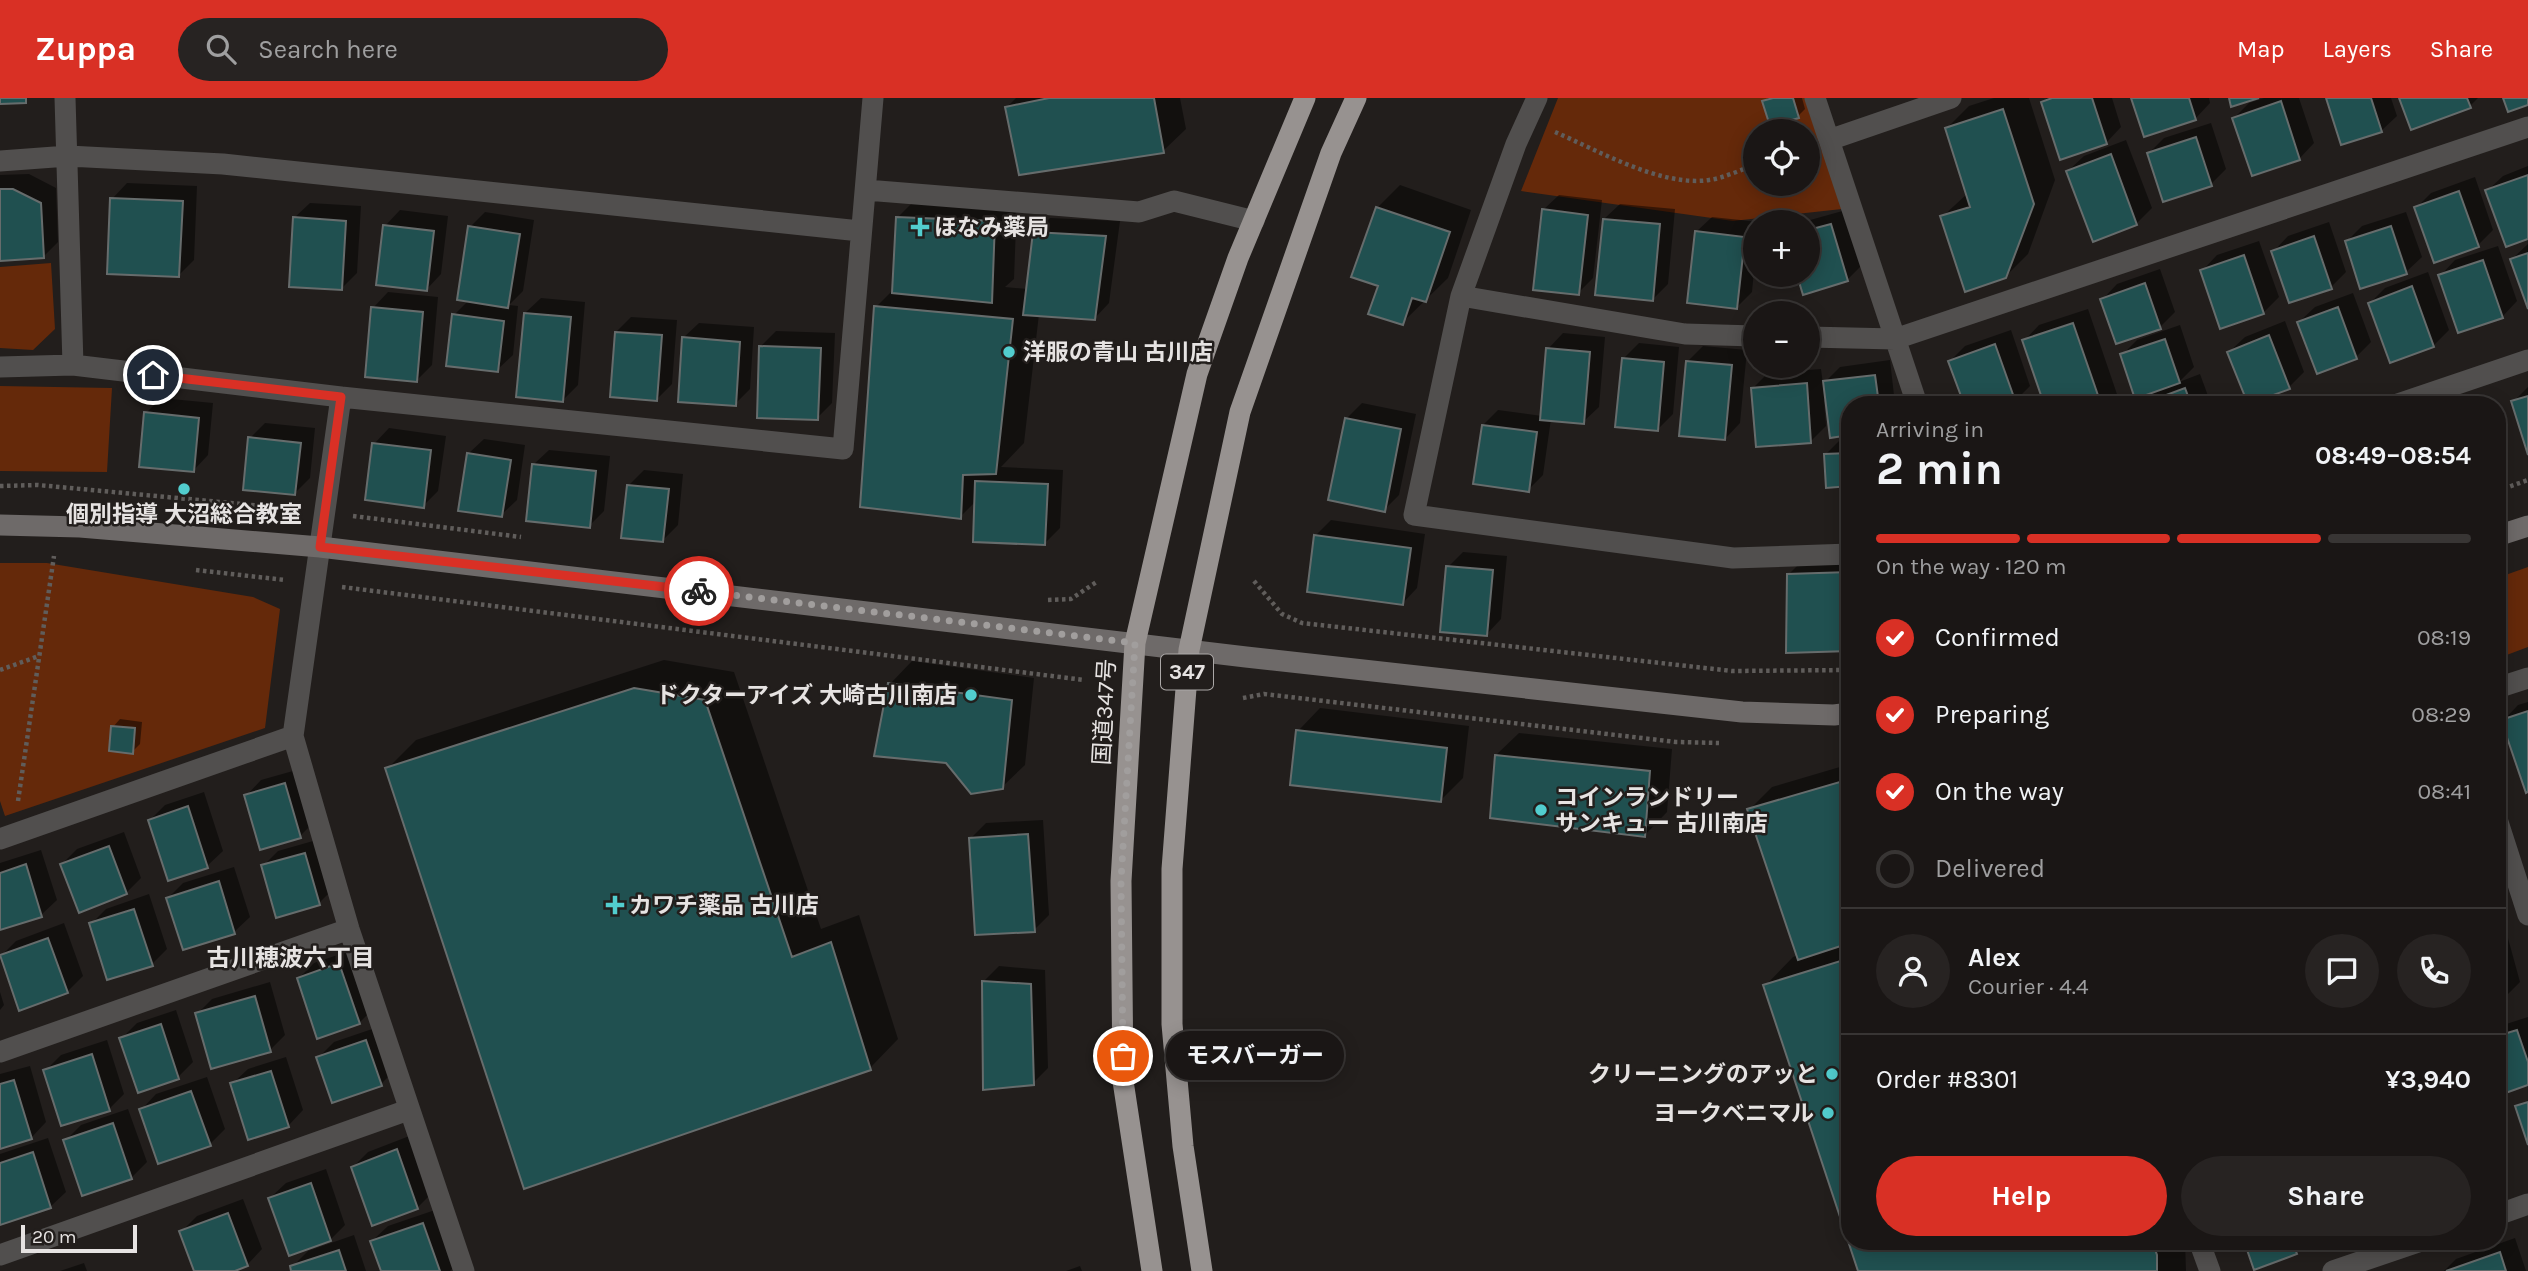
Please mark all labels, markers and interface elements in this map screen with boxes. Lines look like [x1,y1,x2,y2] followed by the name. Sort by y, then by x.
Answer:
[178,18,668,81] search box
[35,30,136,68] text: Zuppa
[202,30,240,68] icon: search
[258,34,398,65] text: Search here
[2237,35,2285,63] text: Map
[2323,35,2392,63] text: Layers
[2430,35,2493,63] text: Share
[1743,119,1820,378] map controls
[1743,119,1820,196] button: locate
[1743,210,1820,287] button: +
[934,214,1049,241] place label: ほなみ薬局
[912,219,928,235] marker: ほなみ薬局
[1743,301,1820,378] button: −
[1023,339,1213,366] place label: 洋服の青山 古川店
[1001,344,1017,360] marker: 洋服の青山 古川店
[123,345,183,405] pin
[134,356,172,394] icon: home
[1876,416,1984,443] text: Arriving in
[2315,440,2471,471] text: 08:49–08:54
[1876,442,2003,496] text: 2 min
[176,481,192,497] marker: 個別指導 大沼総合教室
[66,501,302,528] place label: 個別指導 大沼総合教室
[1876,553,2067,580] text: On the way · 120 m
[664,556,734,626] courier
[680,572,718,610] icon: bike
[1876,619,1914,657] icon: check
[1935,622,2060,653] text: Confirmed
[2417,624,2471,651] text: 08:19
[1161,654,1213,690] road number: 347
[1088,658,1121,766] street label: 国道347号
[656,682,957,709] place label: ドクターアイズ 大崎古川南店
[963,687,979,703] marker: ドクターアイズ 大崎古川南店
[1876,696,1914,734] icon: check
[1935,699,2049,730] text: Preparing
[2411,701,2471,728] text: 08:29
[1876,773,1914,811] icon: check
[1935,776,2064,807] text: On the way
[2417,778,2471,805] text: 08:41
[1555,784,1768,837] place label: コインランドリー サンキュー 古川南店
[1533,802,1549,818] marker: コインランドリー サンキュー 古川南店
[1935,853,2045,884] text: Delivered
[629,892,819,919] place label: カワチ薬品 古川店
[607,897,623,913] marker: カワチ薬品 古川店
[1876,934,1950,1008] button: person
[2305,934,2379,1008] button: chat
[2397,934,2471,1008] button: phone
[1968,942,2020,973] text: Alex
[207,944,375,972] district label: 古川穂波六丁目
[1968,973,2089,1000] text: Courier · 4.4
[1093,1026,1153,1086] pin
[1165,1032,1344,1080] callout: モスバーガー
[1104,1037,1142,1075] icon: bag
[1186,1042,1324,1069] text: モスバーガー
[1588,1061,1818,1088] place label: クリーニングのアッと
[1876,1064,2018,1095] text: Order #8301
[2385,1064,2471,1095] text: ¥3,940
[1824,1066,1840,1082] marker: クリーニングのアッと
[1653,1100,1814,1127] place label: ヨークベニマル
[1820,1105,1836,1121] marker: ヨークベニマル
[1876,1156,2167,1236] button: Help
[2181,1156,2471,1236] button: Share
[21,1222,136,1254] scale bar
[32,1226,77,1248] text: 20 m

